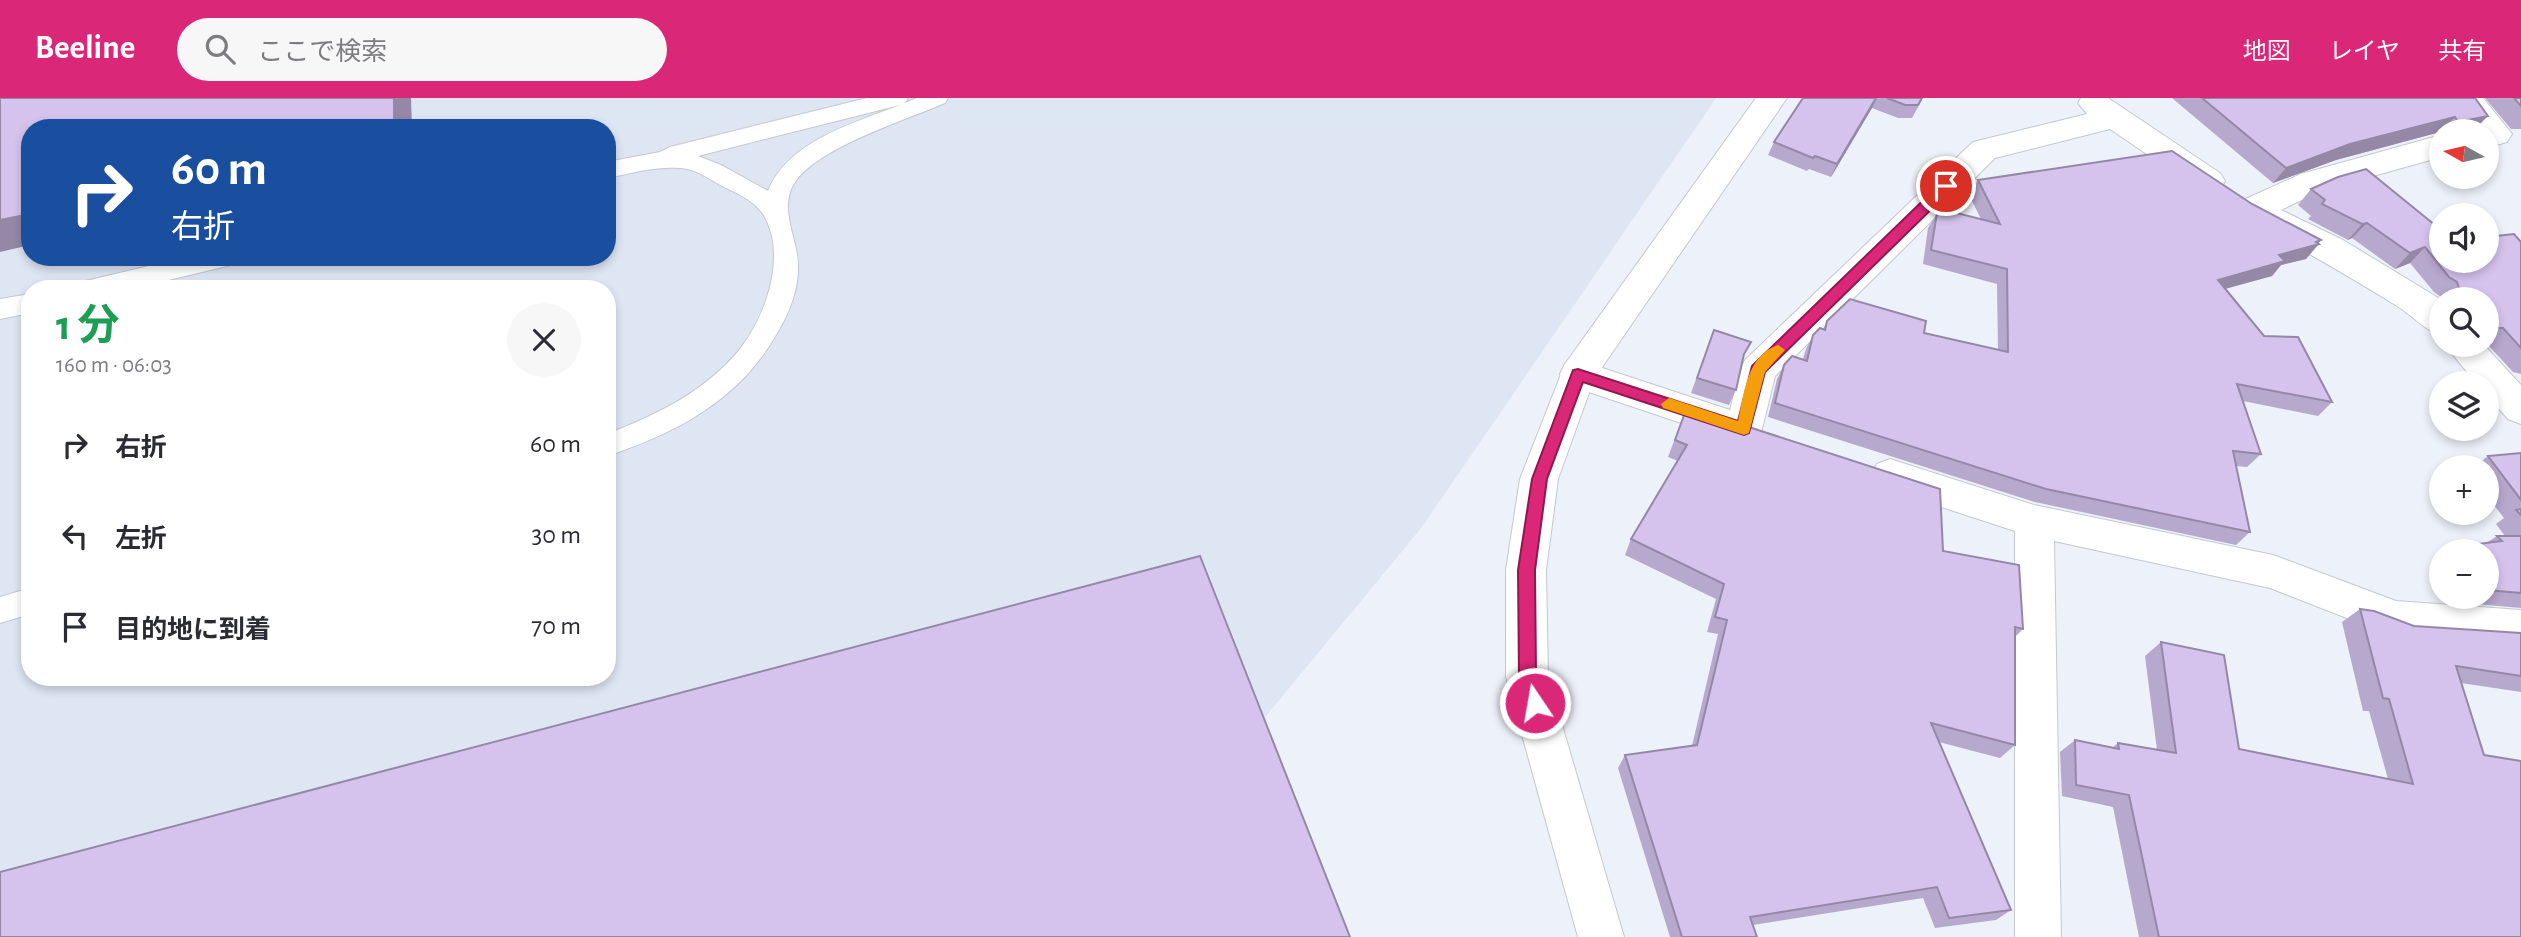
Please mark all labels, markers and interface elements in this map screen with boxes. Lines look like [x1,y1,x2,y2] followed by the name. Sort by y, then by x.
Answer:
[177,18,667,81] search box
[201,30,239,68] icon: search
[35,32,135,65] text: Beeline
[257,39,387,65] text: ここで検索
[2243,40,2291,64] text: 地図
[2329,40,2400,64] text: レイヤ
[2438,40,2486,64] text: 共有
[2429,119,2499,189] north arrow
[2429,119,2499,609] map controls
[171,145,267,194] text: 60 m
[56,147,147,238] icon: right
[1916,156,1976,216] pin
[1927,167,1965,205] icon: arrive
[2429,203,2499,273] button: sound
[171,211,235,243] text: 右折
[2429,287,2499,357] button: search
[507,303,581,377] button: close
[56,305,119,347] text: 1 分
[56,354,172,377] text: 160 m · 06:03
[2429,371,2499,441] button: layers
[56,426,94,464] icon: right
[530,431,581,457] text: 60 m
[115,435,167,461] text: 右折
[2429,455,2499,525] button: +
[56,517,94,555] icon: left
[531,522,581,548] text: 30 m
[115,526,167,552] text: 左折
[2429,539,2499,609] button: −
[56,608,94,646] icon: arrive
[531,613,581,639] text: 70 m
[115,617,271,643] text: 目的地に到着
[1498,666,1572,740] position arrow

